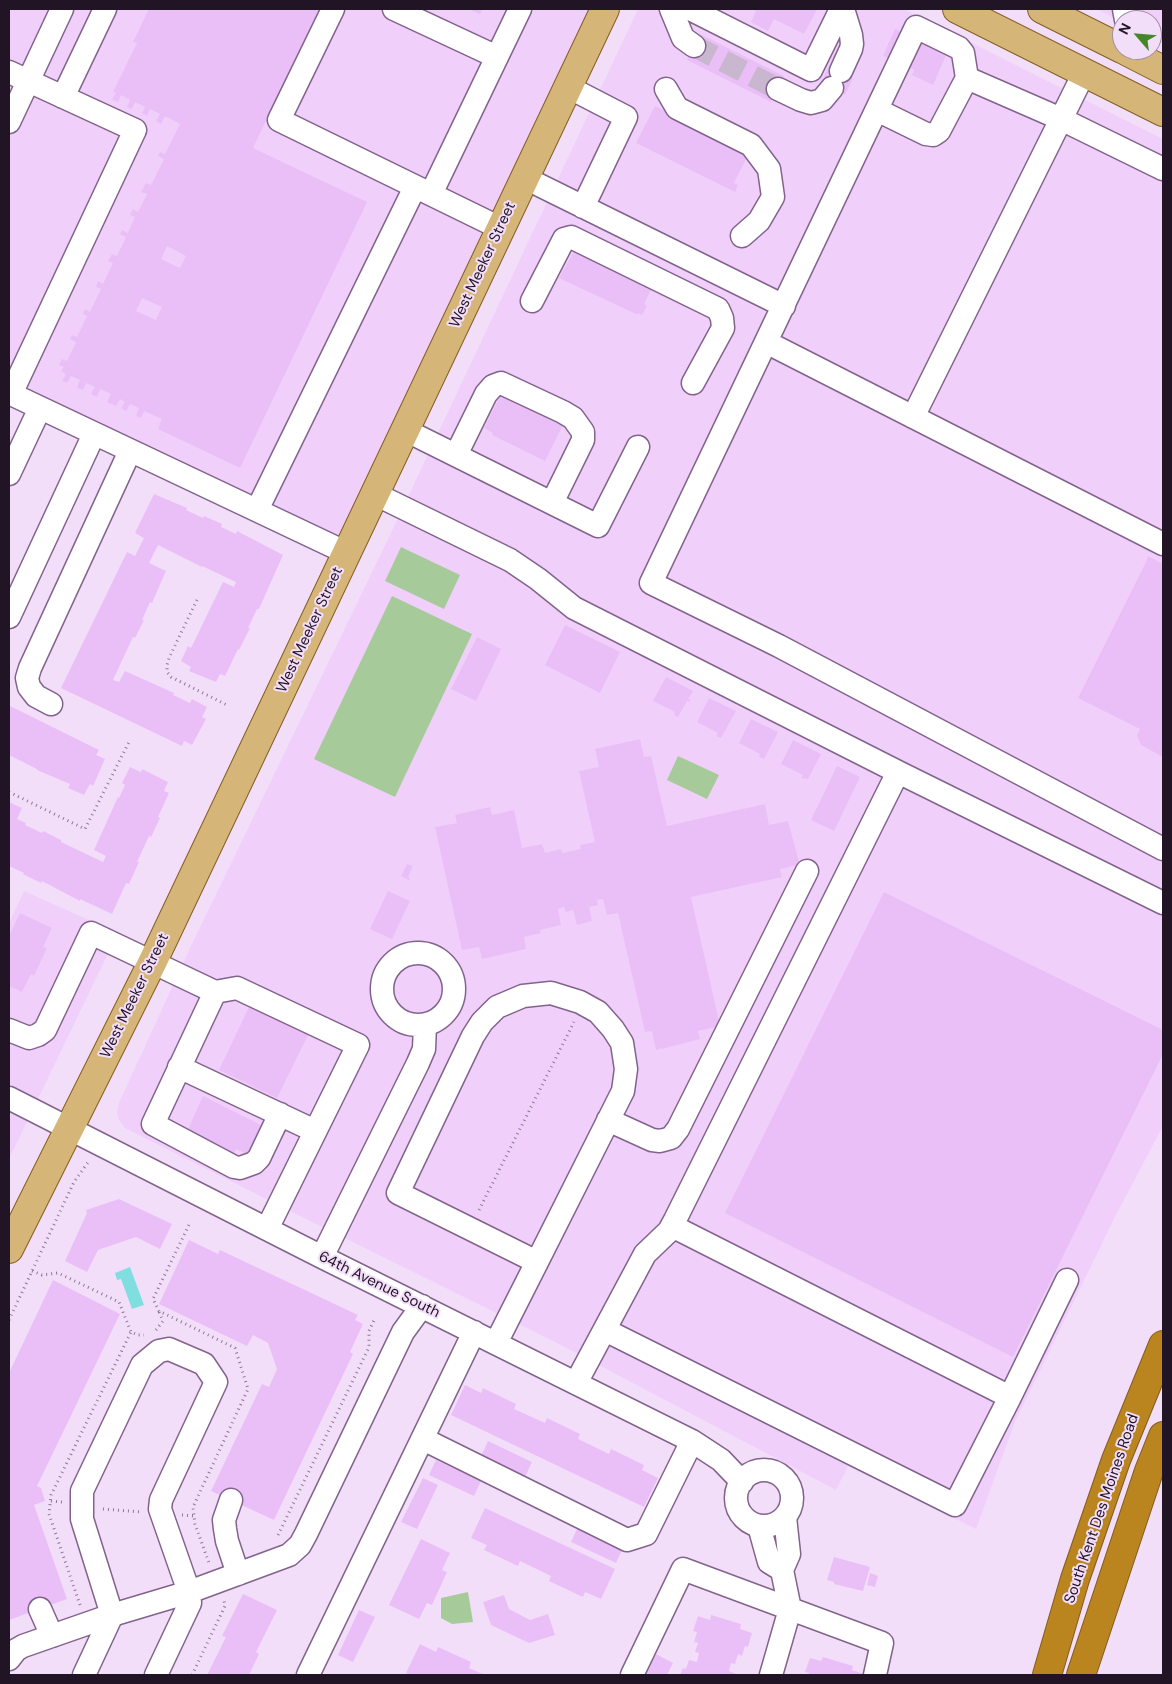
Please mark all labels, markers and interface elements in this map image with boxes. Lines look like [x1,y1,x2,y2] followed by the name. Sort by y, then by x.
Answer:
[1112,10,1162,60] north arrow
[1114,20,1135,37] text: N
[446,199,520,331] street label: West Meeker Street
[273,564,347,696] street label: West Meeker Street
[97,931,173,1061] street label: West Meeker Street
[315,1248,443,1322] street label: 64th Avenue South
[1061,1412,1143,1606] street label: South Kent Des Moines Road

